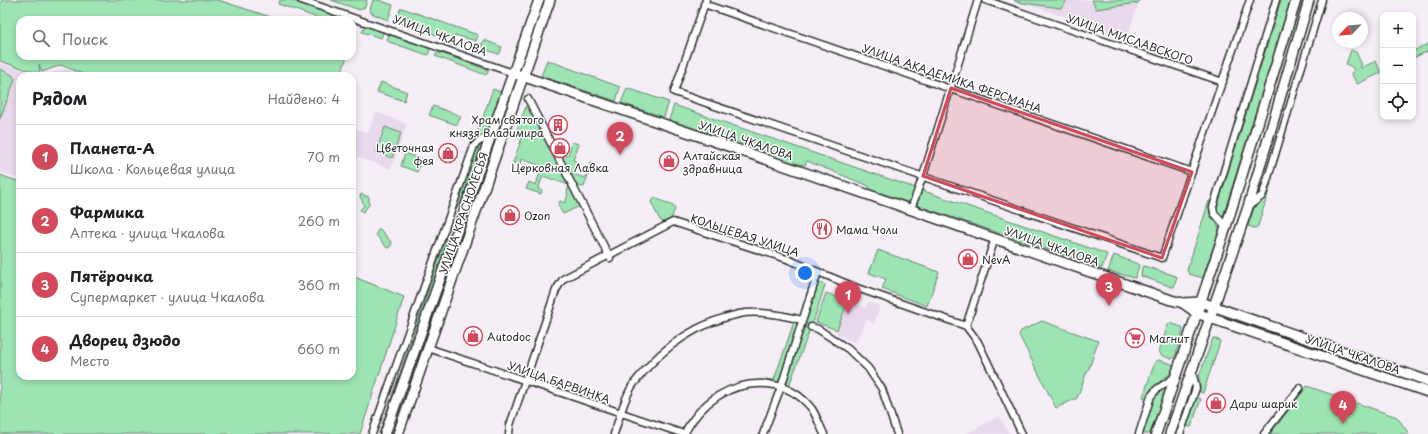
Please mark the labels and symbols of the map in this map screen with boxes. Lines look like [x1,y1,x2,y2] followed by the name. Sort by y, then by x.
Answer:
[1064,9,1196,69] street label: УЛИЦА МИСЛАВСКОГО
[391,10,489,60] street label: УЛИЦА ЧКАЛОВА
[1332,12,1368,48] north arrow
[860,39,1044,117] street label: УЛИЦА АКАДЕМИКА ФЕРСМАНА
[449,111,544,141] place label: Храм святого князя Владимира
[547,114,569,136] building icon: Храм святого князя Владимира
[696,116,796,164] street label: УЛИЦА ЧКАЛОВА
[607,122,633,155] pin: 2
[549,137,571,159] shop icon: Церковная Лавка
[376,139,434,169] place label: Цветочная фея
[437,142,459,164] shop icon: Цветочная фея
[682,147,743,177] place label: Алтайская здравница
[434,150,492,276] street label: УЛИЦА КРАСНОЛЕСЬЯ
[658,150,680,172] shop icon: Алтайская здравница
[511,159,609,176] place label: Церковная Лавка
[499,204,521,226] shop icon: Ozon
[524,207,550,224] place label: Ozon
[689,209,802,261] street label: КОЛЬЦЕВАЯ УЛИЦА
[811,218,833,240] restaurant icon: Мама Чоли
[836,221,898,238] place label: Мама Чоли
[1002,222,1102,270] street label: УЛИЦА ЧКАЛОВА
[957,248,979,270] shop icon: NevA
[982,251,1011,268] place label: NevA
[795,263,815,283] your location
[1096,273,1122,306] pin: 3
[835,281,861,314] pin: 1
[462,325,484,347] shop icon: Autodoc
[1124,327,1146,349] supermarket icon: Магнит
[487,328,531,345] place label: Autodoc
[1149,330,1190,347] place label: Магнит
[1303,330,1403,378] street label: УЛИЦА ЧКАЛОВА
[506,357,613,408] street label: УЛИЦА БАРВИНКА
[1330,391,1356,424] pin: 4
[1205,392,1227,414] shop icon: Дари шарик
[1229,395,1298,412] place label: Дари шарик

